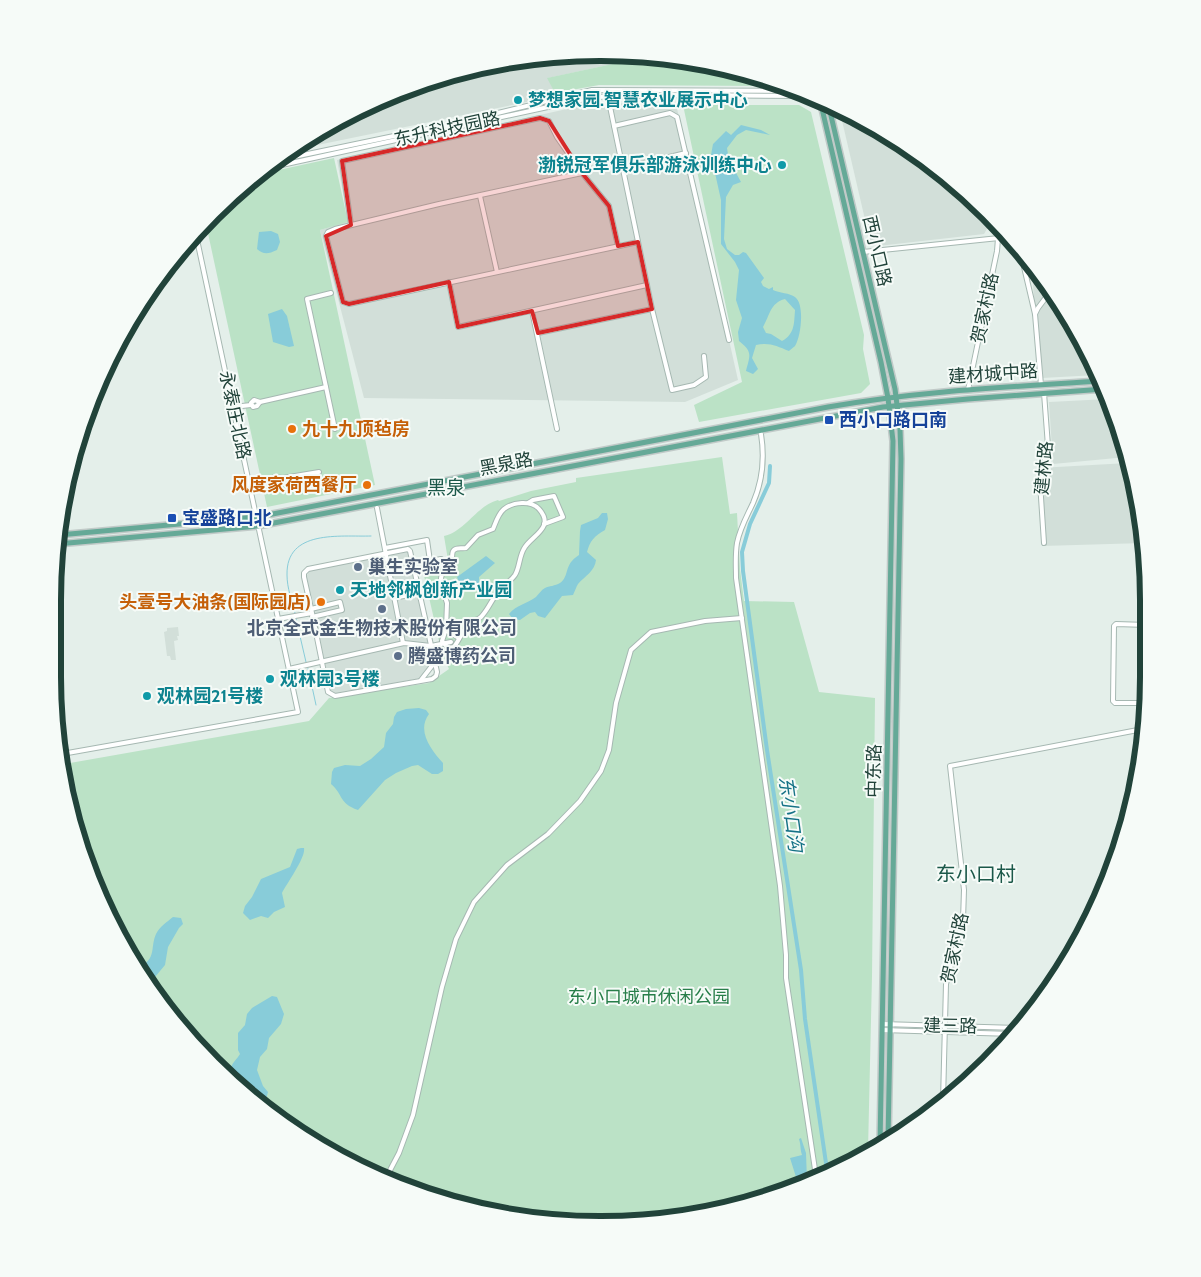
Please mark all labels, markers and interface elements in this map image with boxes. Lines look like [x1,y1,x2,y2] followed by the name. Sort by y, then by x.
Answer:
[528,89,748,111] place label: 梦想家园.智慧农业展示中心
[512,94,524,106] marker: 梦想家园.智慧农业展示中心
[392,107,502,151] street label: 东升科技园路
[538,154,772,176] place label: 渤锐冠军俱乐部游泳训练中心
[776,159,788,171] marker: 渤锐冠军俱乐部游泳训练中心
[858,213,896,289] street label: 西小口路
[967,270,1003,346] street label: 贺家村路
[947,360,1039,388] street label: 建材城中路
[215,369,255,461] street label: 永泰庄北路
[839,409,947,431] place label: 西小口路口南
[823,414,835,426] marker: 西小口路口南
[302,418,410,440] place label: 九十九顶毡房
[286,423,298,435] marker: 九十九顶毡房
[1031,440,1057,496] street label: 建林路
[477,448,535,480] street label: 黑泉路
[231,474,357,496] place label: 风度家荷西餐厅
[427,476,465,499] district label: 黑泉
[361,479,373,491] marker: 风度家荷西餐厅
[182,507,272,529] place label: 宝盛路口北
[166,512,178,524] marker: 宝盛路口北
[368,556,458,578] place label: 巢生实验室
[352,561,364,573] marker: 巢生实验室
[350,579,512,601] place label: 天地邻枫创新产业园
[334,584,346,596] marker: 天地邻枫创新产业园
[119,591,311,613] place label: 头壹号大油条(国际园店)
[315,596,327,608] marker: 头壹号大油条(国际园店)
[376,603,388,615] marker: 北京全式金生物技术股份有限公司
[247,617,517,639] place label: 北京全式金生物技术股份有限公司
[408,645,516,667] place label: 腾盛博药公司
[392,650,404,662] marker: 腾盛博药公司
[280,668,380,690] place label: 观林园3号楼
[264,673,276,685] marker: 观林园3号楼
[157,685,263,707] place label: 观林园21号楼
[141,690,153,702] marker: 观林园21号楼
[863,744,885,798] street label: 中东路
[774,775,808,855] water label: 东小口沟
[936,862,1016,886] district label: 东小口村
[937,910,973,986] street label: 贺家村路
[568,986,730,1008] park label: 东小口城市休闲公园
[923,1015,977,1037] street label: 建三路

